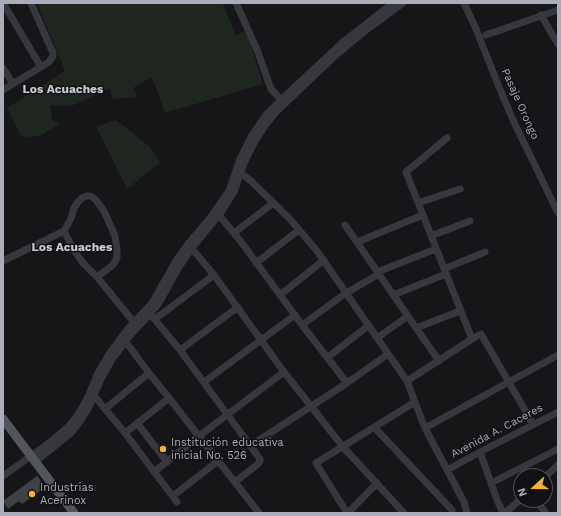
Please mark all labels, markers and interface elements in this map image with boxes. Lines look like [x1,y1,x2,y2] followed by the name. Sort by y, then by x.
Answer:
[498,66,542,142] street label: Pasaje Orongo
[23,82,103,96] district label: Los Acuaches
[32,240,112,254] district label: Los Acuaches
[449,401,545,461] street label: Avenida A. Caceres
[171,436,284,462] place label: Institución educativa inicial No. 526
[158,444,168,454] marker: Institución educativa inicial No. 526
[513,468,553,508] north arrow
[40,481,94,507] place label: Industrias Acerinox
[515,486,530,498] text: N
[27,489,37,499] marker: Industrias Acerinox

